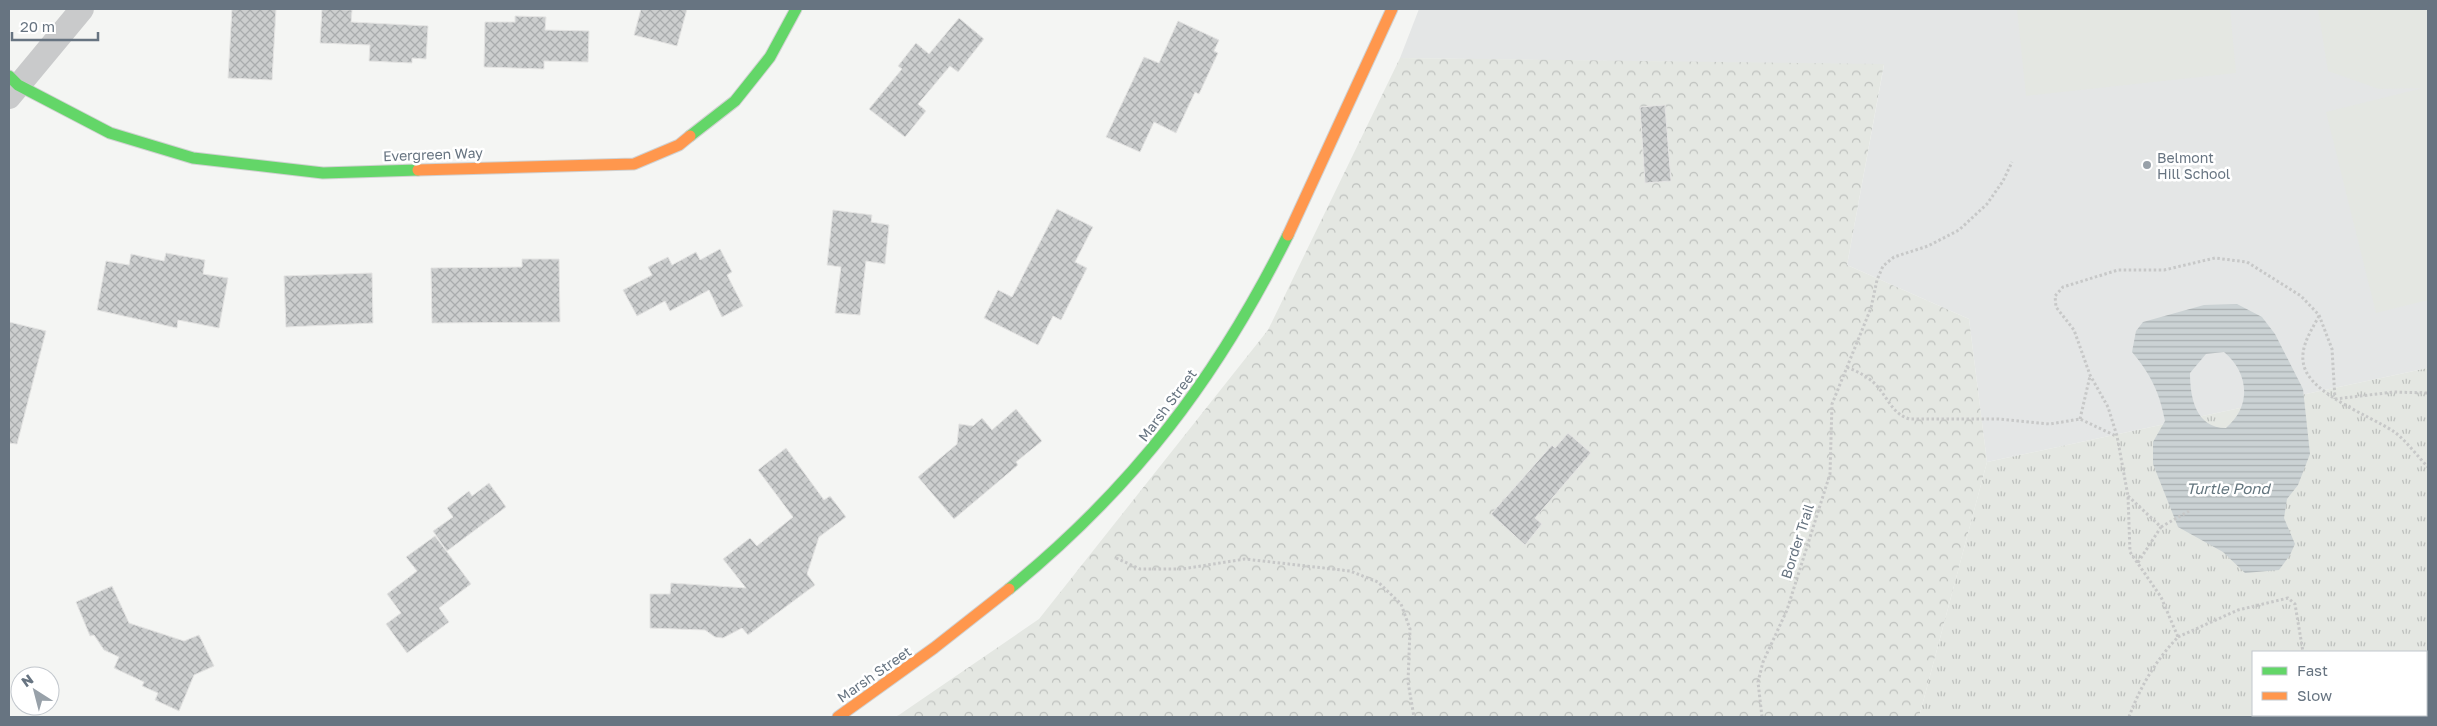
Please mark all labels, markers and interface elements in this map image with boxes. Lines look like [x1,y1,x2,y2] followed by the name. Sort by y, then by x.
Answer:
[12,10,99,42] scale bar
[20,17,55,35] text: 20 m
[383,144,483,164] street label: Evergreen Way
[2157,149,2230,182] place label: Belmont Hill School
[2141,159,2153,171] marker: Belmont Hill School
[1134,365,1200,445] street label: Marsh Street
[2186,479,2271,497] water label: Turtle Pond
[1777,501,1817,581] street label: Border Trail
[834,642,914,706] street label: Marsh Street
[2252,651,2427,716] legend
[2297,661,2328,679] text: Fast
[10,666,60,716] north arrow
[18,670,36,690] text: N
[2297,686,2332,704] text: Slow

